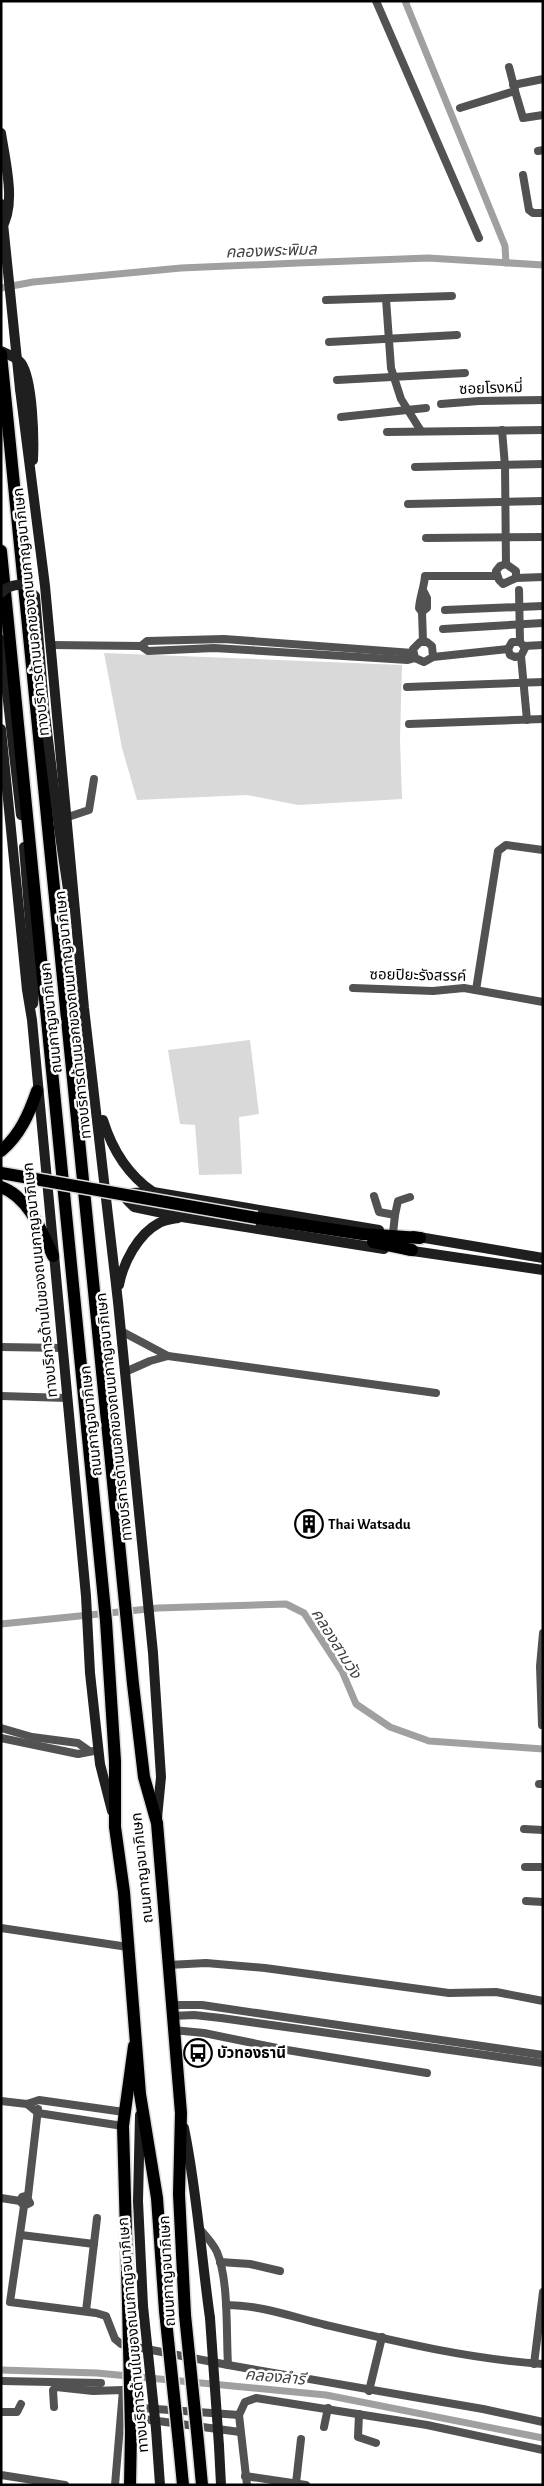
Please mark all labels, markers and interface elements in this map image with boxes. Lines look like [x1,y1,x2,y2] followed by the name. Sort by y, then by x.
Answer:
[225,241,318,261] water label: คลองพระพิมล
[459,376,523,397] street label: ซอยโรงหมี่
[10,487,52,737] street label: ทางบริการด้านนอกของถนนกาญจนาภิเษก
[51,890,95,1140] street label: ทางบริการด้านนอกของถนนกาญจนาภิเษก
[36,962,66,1074] street label: ถนนกาญจนาภิเษก
[370,966,466,984] street label: ซอยปิยะรังสรรค์
[20,1162,60,1398] street label: ทางบริการด้านในของถนนกาญจนาภิเษก
[92,1292,136,1542] street label: ทางบริการด้านนอกของถนนกาญจนาภิเษก
[76,1365,106,1477] street label: ถนนกาญจนาภิเษก
[294,1509,324,1539] building icon: Thai Watsadu
[328,1517,411,1532] place label: Thai Watsadu
[309,1606,365,1682] water label: คลองสามวัง
[129,1812,156,1924] street label: ถนนกาญจนาภิเษก
[183,2038,213,2068] bus stop icon: บัวทองธานี
[217,2045,286,2061] place label: บัวทองธานี
[157,2215,178,2327] street label: ถนนกาญจนาภิเษก
[115,2217,151,2453] street label: ทางบริการด้านในของถนนกาญจนาภิเษก
[244,2366,308,2388] water label: คลองลำรี

